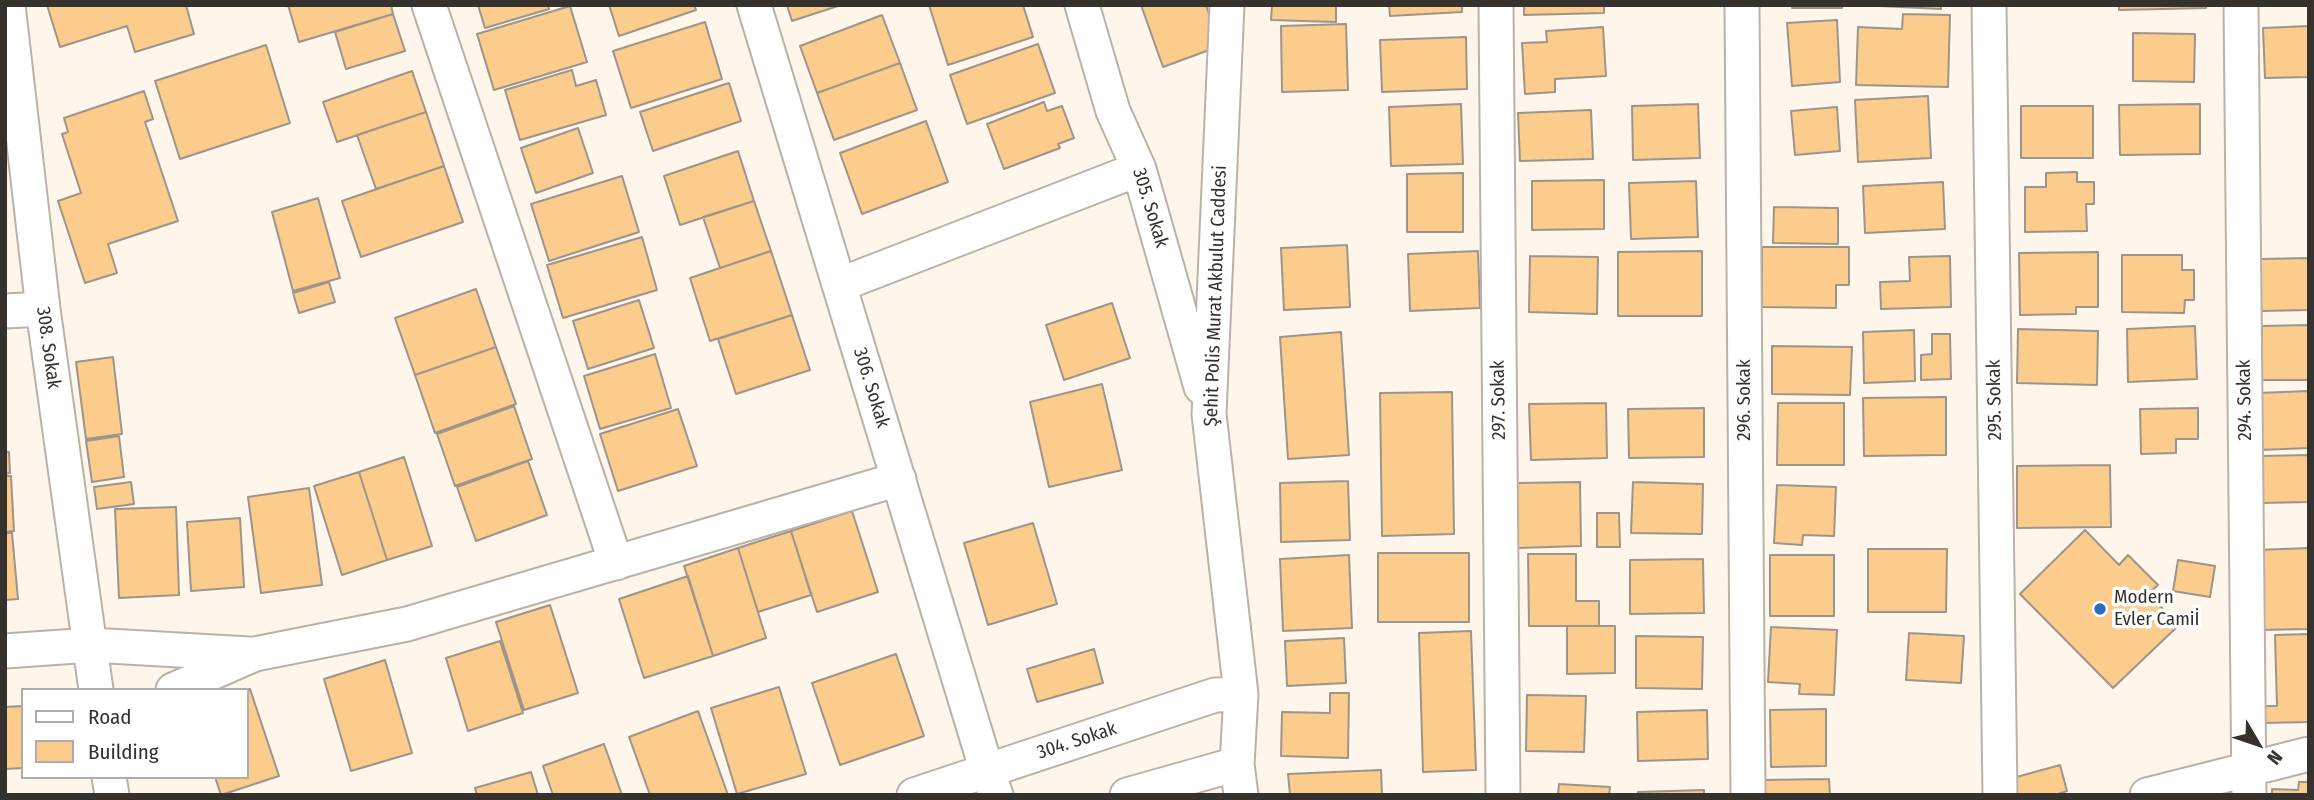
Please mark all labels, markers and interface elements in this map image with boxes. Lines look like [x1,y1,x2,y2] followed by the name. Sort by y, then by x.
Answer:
[1200,165,1232,427] street label: Şehit Polis Murat Akbulut Caddesi
[1127,166,1173,250] street label: 305. Sokak
[31,306,65,390] street label: 308. Sokak
[848,345,894,431] street label: 306. Sokak
[1734,359,1756,441] street label: 296. Sokak
[1983,359,2007,441] street label: 295. Sokak
[2233,359,2257,441] street label: 294. Sokak
[1487,360,1511,440] street label: 297. Sokak
[2114,587,2200,631] place label: Modern Evler Camiİ
[2092,601,2108,617] marker: Modern Evler Camiİ
[21,688,248,779] legend
[88,704,132,730] text: Road
[2223,709,2293,779] north arrow
[1034,717,1120,765] street label: 304. Sokak
[88,739,159,765] text: Building
[2262,746,2287,769] text: N

